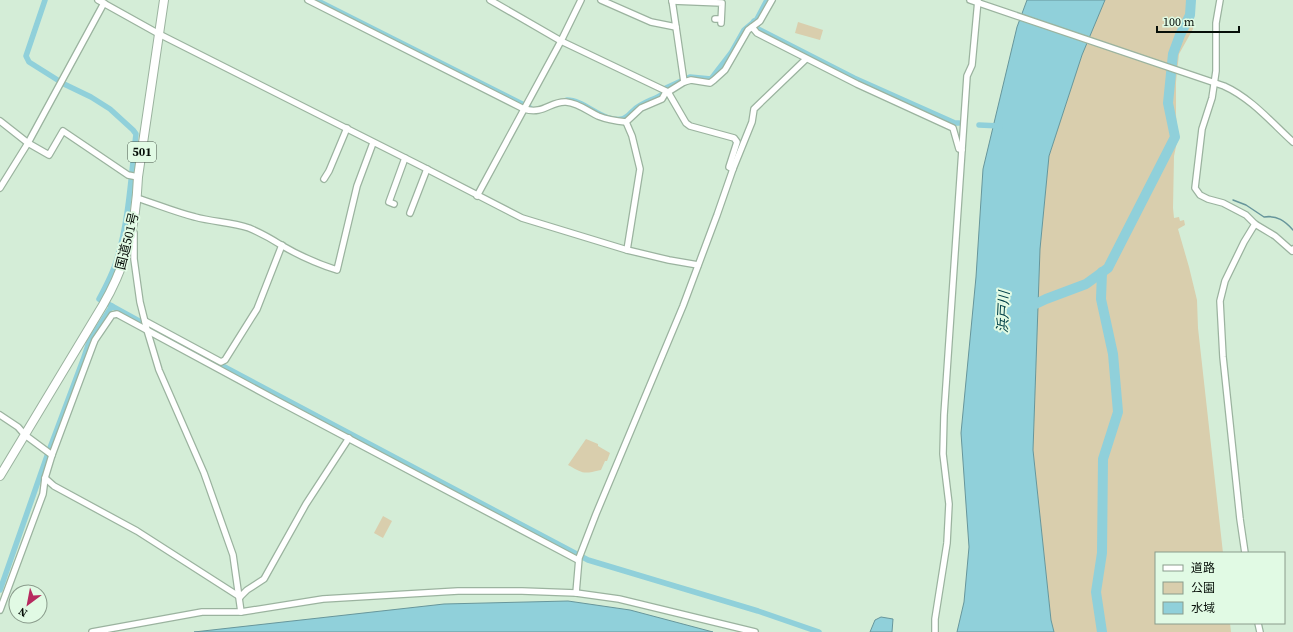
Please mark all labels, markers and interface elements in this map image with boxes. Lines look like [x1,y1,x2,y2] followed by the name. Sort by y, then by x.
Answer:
[1157,8,1239,34] scale bar
[1163,14,1195,30] text: 100 m
[128,142,156,162] road number: 501
[112,211,142,271] street label: 国道501号
[992,289,1014,333] water label: 浜戸川
[1155,552,1285,624] legend
[1191,560,1215,576] text: 道路
[1191,580,1215,596] text: 公園
[8,584,48,624] north arrow
[1191,600,1215,616] text: 水域
[16,604,30,621] text: N

